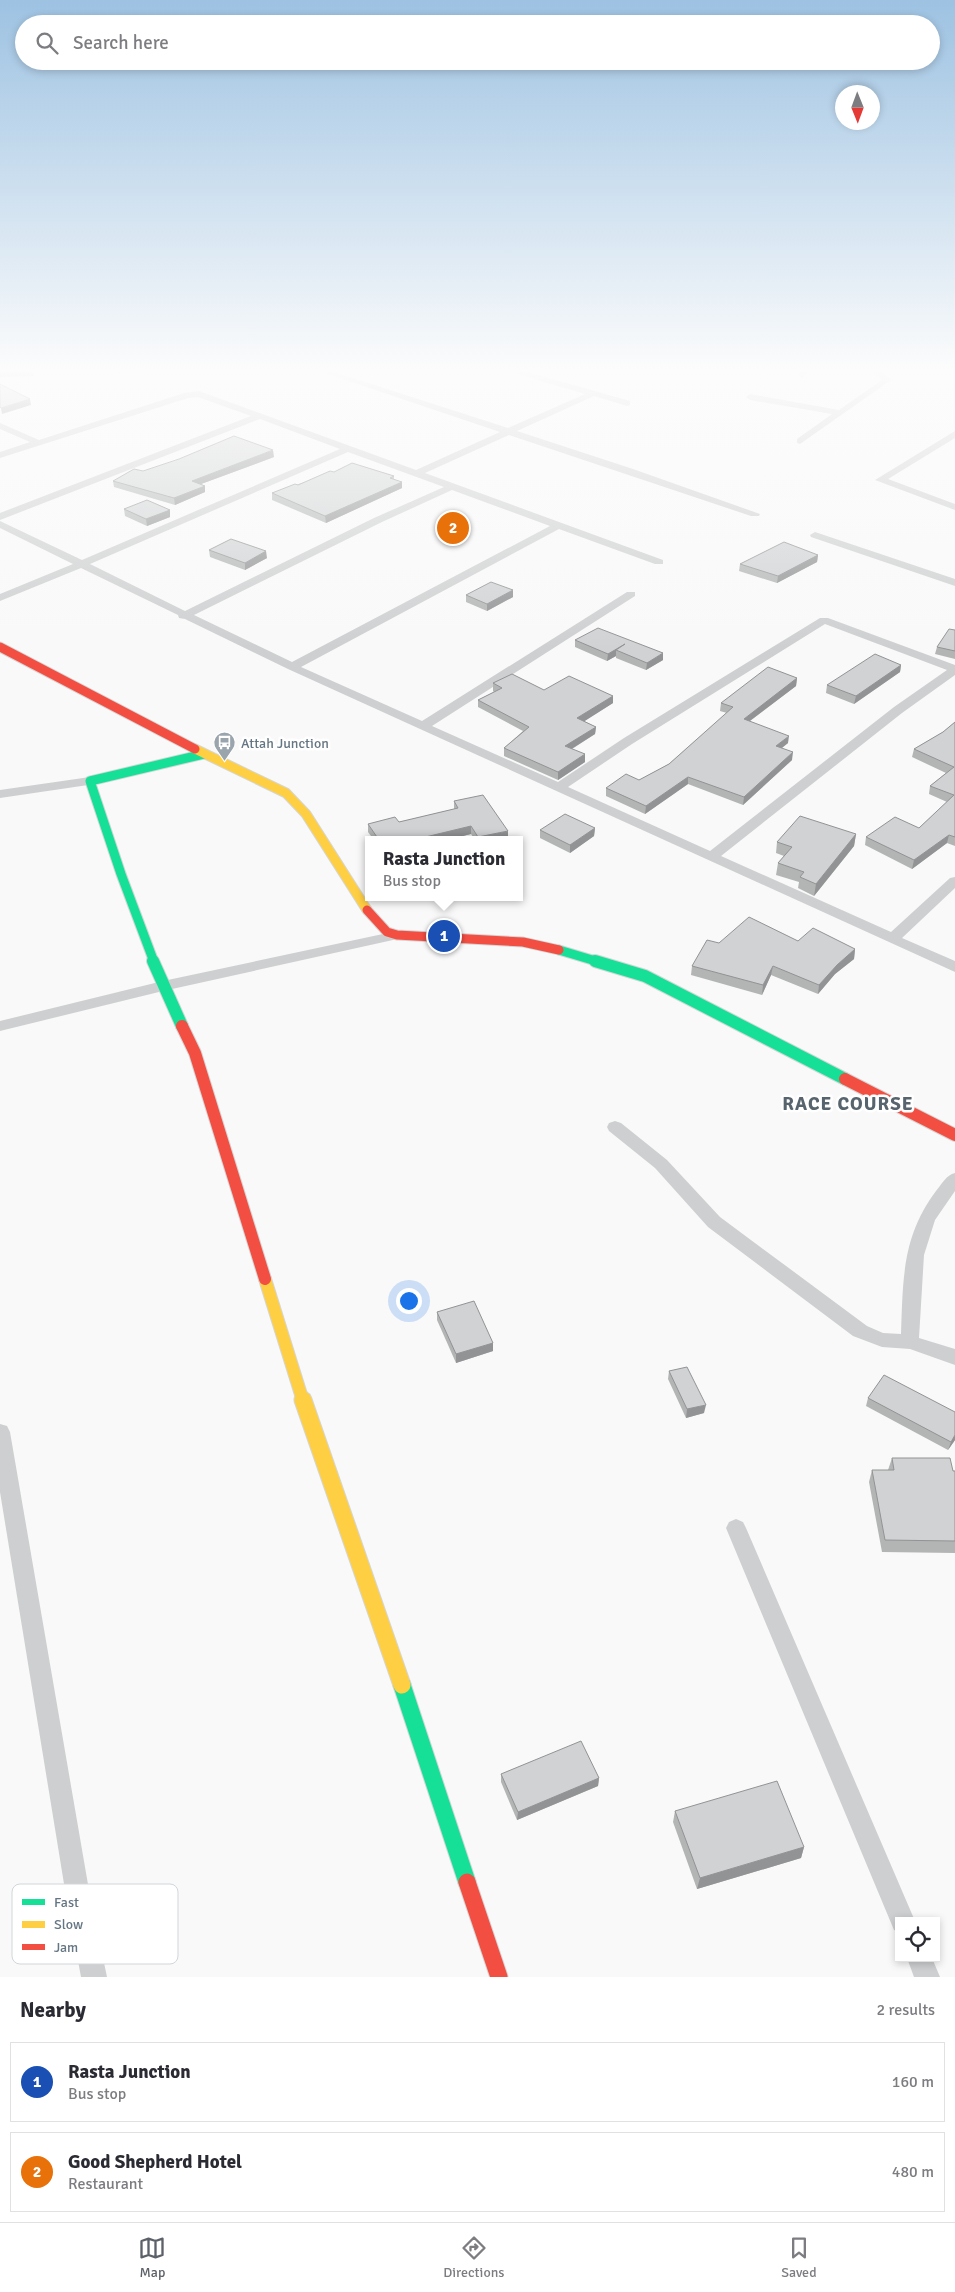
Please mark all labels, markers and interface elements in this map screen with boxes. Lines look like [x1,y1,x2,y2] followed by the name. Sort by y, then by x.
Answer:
[15,15,940,70] search box
[33,29,61,57] icon: search
[73,31,169,55] text: Search here
[835,85,880,130] north arrow
[437,509,469,547] pin: 2
[213,731,237,762] bus stop icon: Attah Junction
[241,735,329,752] place label: Attah Junction
[365,836,523,901] popup
[383,847,505,871] text: Rasta Junction
[383,871,441,891] text: Bus stop
[428,917,460,955] pin: 1
[782,1092,914,1116] district label: RACE COURSE
[396,1288,422,1314] your location
[12,1884,178,1964] legend
[54,1894,79,1911] text: Fast
[54,1916,83,1933] text: Slow
[895,1917,940,1962] map controls
[895,1917,940,1962] button: locate
[54,1939,78,1956] text: Jam
[20,1997,86,2023] text: Nearby
[876,2000,935,2020] text: 2 results
[68,2060,191,2084] text: Rasta Junction
[33,2072,41,2092] text: 1
[892,2072,934,2092] text: 160 m
[68,2084,126,2104] text: Bus stop
[68,2150,242,2174] text: Good Shepherd Hotel
[33,2162,41,2182] text: 2
[892,2162,934,2182] text: 480 m
[68,2174,143,2194] text: Restaurant
[138,2234,166,2281] tab: Map
[443,2234,504,2281] tab: Directions
[781,2234,817,2281] tab: Saved

